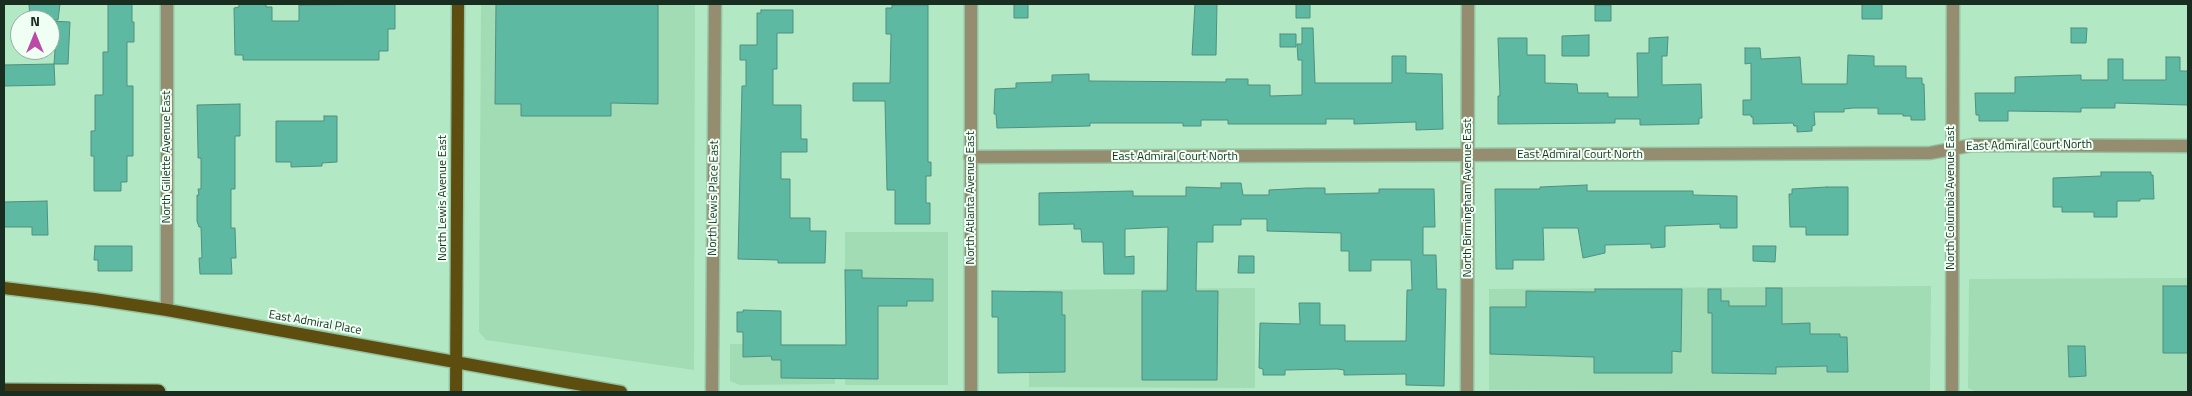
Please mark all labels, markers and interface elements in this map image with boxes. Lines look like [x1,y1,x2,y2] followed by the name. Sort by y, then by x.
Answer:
[10,10,60,60] north arrow
[30,10,40,31] text: N
[160,90,174,224] street label: North Gillette Avenue East
[1461,118,1475,278] street label: North Birmingham Avenue East
[1944,126,1958,270] street label: North Columbia Avenue East
[964,131,978,265] street label: North Atlanta Avenue East
[436,135,450,261] street label: North Lewis Avenue East
[1966,138,2092,154] street label: East Admiral Court North
[706,140,722,256] street label: North Lewis Place East
[1517,148,1643,162] street label: East Admiral Court North
[1112,150,1238,164] street label: East Admiral Court North
[268,308,362,338] street label: East Admiral Place

